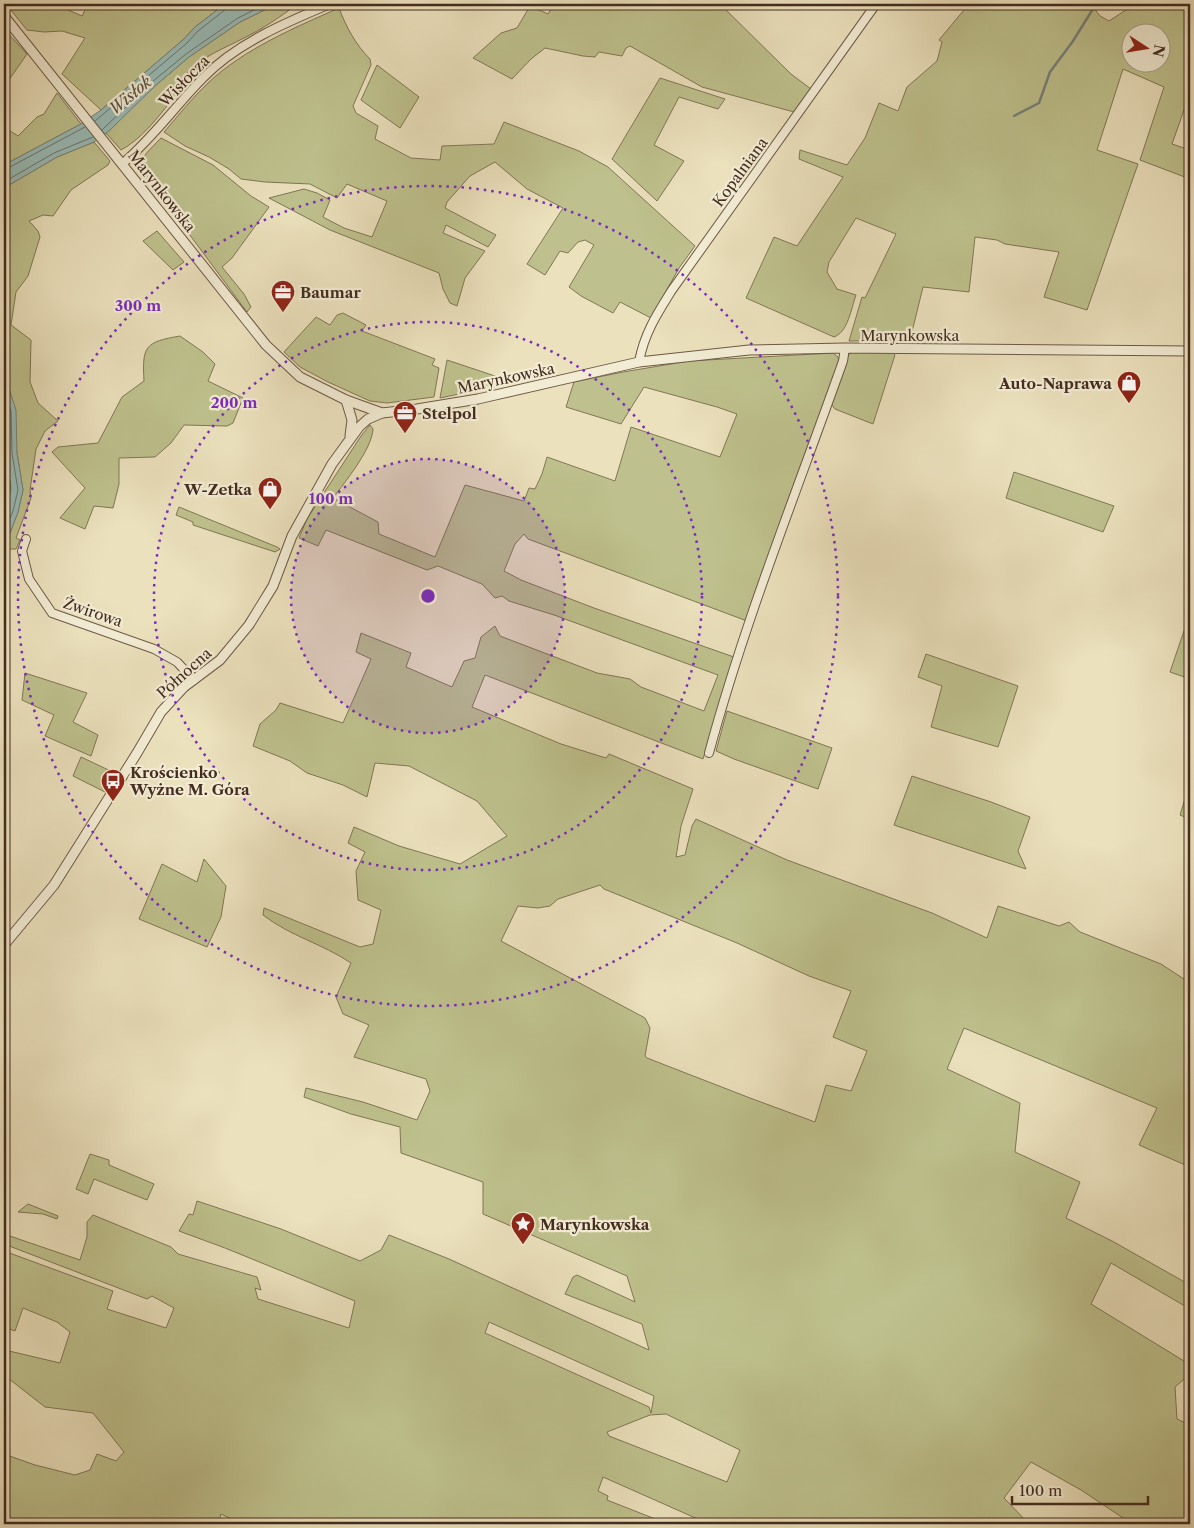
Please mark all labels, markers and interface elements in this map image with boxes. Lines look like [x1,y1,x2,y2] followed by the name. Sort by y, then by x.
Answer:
[1122,22,1172,72] north arrow
[1149,43,1169,59] text: N
[154,51,213,112] street label: Wisłocza
[104,71,156,119] water label: Wisłok
[708,134,772,210] street label: Kopalniana
[124,146,200,236] street label: Marynkowska
[270,279,296,313] office icon: Baumar
[300,283,361,302] place label: Baumar
[115,296,161,315] text: 300 m
[861,326,959,345] street label: Marynkowska
[456,358,556,398] street label: Marynkowska
[1116,370,1142,404] shop icon: Auto-Naprawa
[998,374,1112,393] place label: Auto-Naprawa
[211,393,257,412] text: 200 m
[392,400,418,434] office icon: Stelpol
[422,404,477,423] place label: Stelpol
[257,476,283,510] shop icon: W-Zetka
[183,480,252,499] place label: W-Zetka
[309,489,353,508] text: 100 m
[419,587,437,605] centre of rings
[61,593,125,631] street label: Żwirowa
[153,643,215,702] street label: Północna
[129,763,250,799] place label: Krościenko Wyżne M. Góra
[100,768,126,802] bus stop icon: Krościenko Wyżne M. Góra
[510,1211,536,1245] place icon: Marynkowska
[540,1215,650,1234] place label: Marynkowska
[1012,1473,1148,1505] scale bar
[1019,1481,1062,1500] text: 100 m

